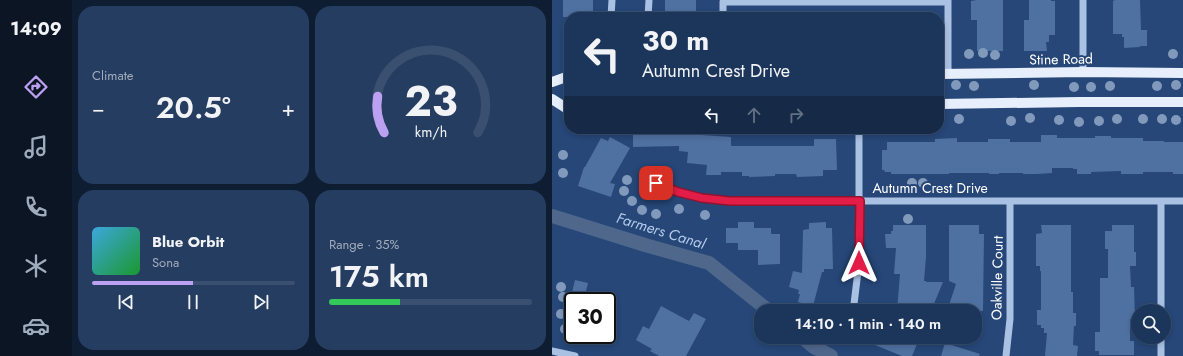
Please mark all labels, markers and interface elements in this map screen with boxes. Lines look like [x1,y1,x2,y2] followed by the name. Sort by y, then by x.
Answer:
[10,16,62,42] text: 14:09
[642,20,709,61] text: 30 m
[576,28,628,80] icon: left
[1029,48,1093,70] street label: Stine Road
[642,58,790,84] text: Autumn Crest Drive
[92,66,133,85] text: Climate
[404,71,457,132] text: 23
[22,73,50,101] icon: directions
[156,86,231,129] text: 20.5°
[92,92,105,124] text: −
[281,92,295,124] text: +
[701,104,723,126] icon: left
[743,104,765,126] icon: ahead
[785,104,807,126] icon: right
[414,122,447,142] text: km/h
[22,133,50,161] icon: music
[639,166,673,200] pin
[645,172,667,194] icon: arrive
[872,178,988,198] street label: Autumn Crest Drive
[22,193,50,221] icon: phone
[614,207,709,255] water label: Farmers Canal
[152,231,224,253] text: Blue Orbit
[329,235,399,254] text: Range · 35%
[986,235,1008,320] street label: Oakville Court
[838,242,880,284] position arrow
[22,252,50,280] icon: climate
[152,253,179,272] text: Sona
[329,255,429,298] text: 175 km
[115,291,137,313] icon: previous
[182,291,204,313] icon: pause
[250,291,272,313] icon: next
[564,292,616,344] speed limit sign: 30
[1131,304,1171,344] map controls
[1131,304,1171,344] button: search
[22,312,50,340] icon: car
[795,313,941,335] text: 14:10 · 1 min · 140 m

